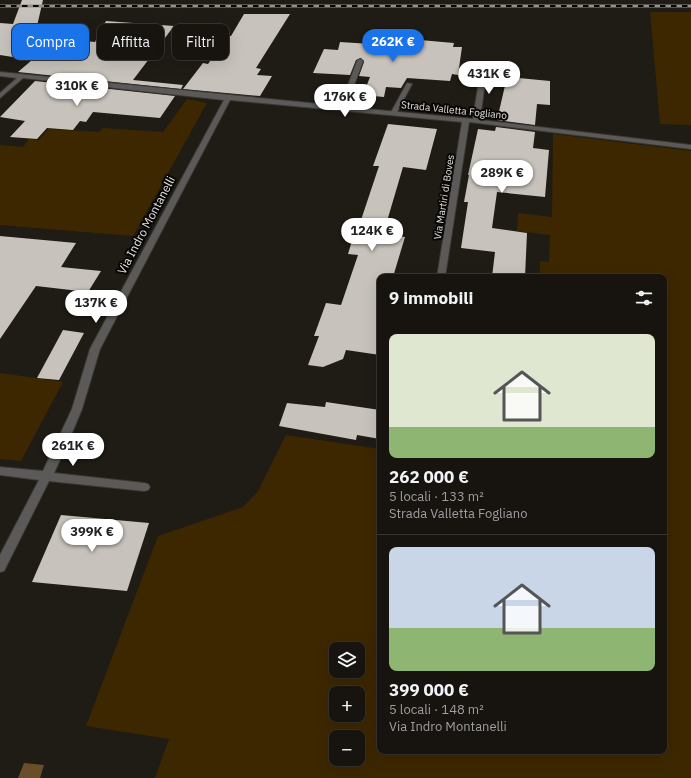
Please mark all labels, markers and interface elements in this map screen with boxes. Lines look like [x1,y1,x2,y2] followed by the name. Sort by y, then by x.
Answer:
[12,24,89,60] chip: Compra
[97,24,164,60] chip: Affitta
[172,24,229,60] chip: Filtri
[360,29,426,63] pin: 262K €
[371,33,415,50] text: 262K €
[456,61,522,95] pin: 431K €
[467,65,511,82] text: 431K €
[44,73,110,107] pin: 310K €
[55,77,99,94] text: 310K €
[312,84,378,118] pin: 176K €
[323,88,367,105] text: 176K €
[400,98,508,122] street label: Strada Valletta Fogliano
[431,153,457,240] street label: Via Martiri di Boves
[469,160,535,194] pin: 289K €
[480,164,524,181] text: 289K €
[114,173,178,277] street label: Via Indro Montanelli
[339,218,405,252] pin: 124K €
[350,222,394,239] text: 124K €
[389,287,473,309] text: 9 immobili
[633,287,655,309] icon: filters
[63,290,129,324] pin: 137K €
[74,294,118,311] text: 137K €
[486,360,558,432] icon: home
[40,433,106,467] pin: 261K €
[51,437,95,454] text: 261K €
[389,466,469,488] text: 262 000 €
[389,488,484,505] text: 5 locali · 133 m²
[389,505,527,522] text: Strada Valletta Fogliano
[59,519,125,553] pin: 399K €
[70,523,114,540] text: 399K €
[486,573,558,645] icon: home
[329,642,365,766] map controls
[329,642,365,678] button: layers
[389,679,469,701] text: 399 000 €
[329,686,365,722] button: +
[389,701,484,718] text: 5 locali · 148 m²
[389,718,507,735] text: Via Indro Montanelli
[329,730,365,766] button: −

